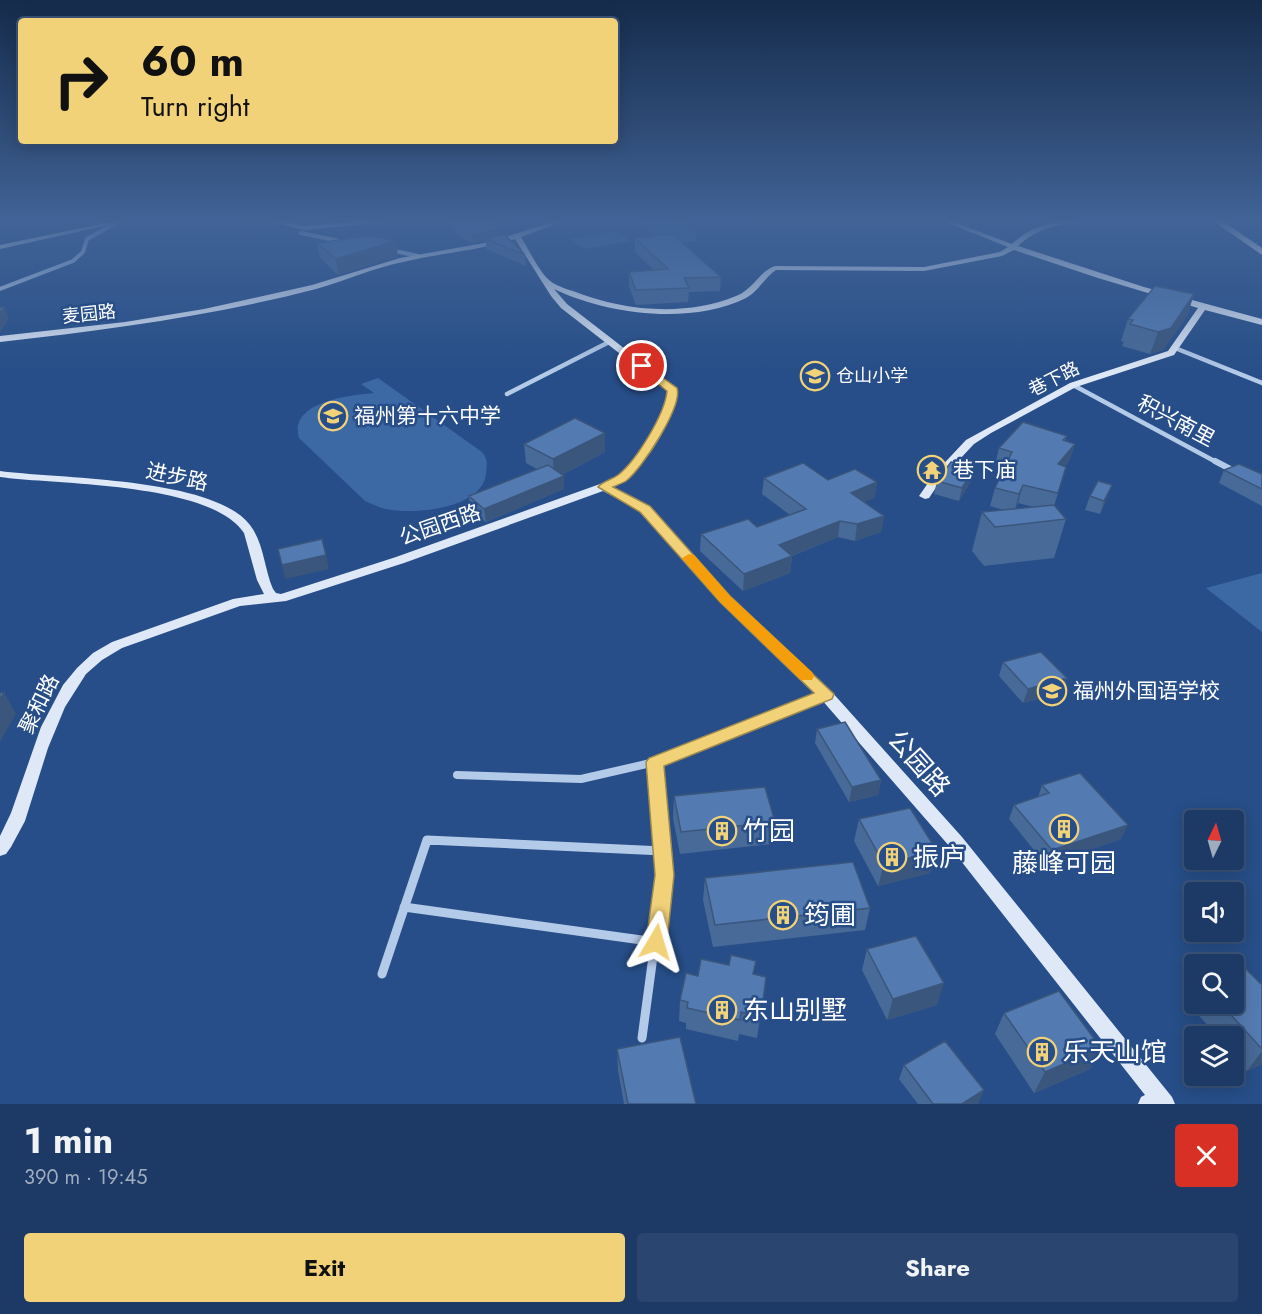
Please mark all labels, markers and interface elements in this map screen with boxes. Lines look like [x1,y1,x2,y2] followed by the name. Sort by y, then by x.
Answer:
[141,31,244,92] text: 60 m
[42,42,120,120] icon: right
[141,87,249,126] text: Turn right
[61,298,117,330] street label: 麦园路
[616,340,667,391] pin
[625,349,658,382] icon: arrive
[1024,355,1084,403] street label: 巷下路
[799,360,831,392] school or university icon: 仓山小学
[836,363,908,389] place label: 仓山小学
[1132,388,1220,454] street label: 积兴南里
[317,400,349,432] school or university icon: 福州第十六中学
[354,401,501,431] place label: 福州第十六中学
[916,454,948,486] temple icon: 巷下庙
[953,455,1016,485] place label: 巷下庙
[143,456,211,498] street label: 进步路
[395,497,485,553] street label: 公园西路
[12,669,66,739] street label: 聚和路
[1036,675,1068,707] school or university icon: 福州外国语学校
[1073,676,1220,706] place label: 福州外国语学校
[879,721,959,805] street label: 公园路
[1184,810,1244,870] north arrow
[1184,810,1244,1086] map controls
[743,812,795,850] place label: 竹园
[1048,813,1080,845] building icon: 藤峰可园
[706,815,738,847] building icon: 竹园
[913,838,965,876] place label: 振庐
[876,841,908,873] building icon: 振庐
[1012,844,1116,882] place label: 藤峰可园
[1184,882,1244,942] button: sound
[804,896,856,934] place label: 筠圃
[767,899,799,931] building icon: 筠圃
[624,910,688,974] position arrow
[1184,954,1244,1014] button: search
[743,991,847,1029] place label: 东山别墅
[706,994,738,1026] building icon: 东山别墅
[1184,1026,1244,1086] button: layers
[1063,1033,1167,1071] place label: 乐天山馆
[1026,1036,1058,1068] building icon: 乐天山馆
[24,1114,113,1166] text: 1 min
[1175,1124,1238,1187] button: close
[24,1163,148,1192] text: 390 m · 19:45
[24,1233,625,1302] button: Exit
[637,1233,1238,1302] button: Share

